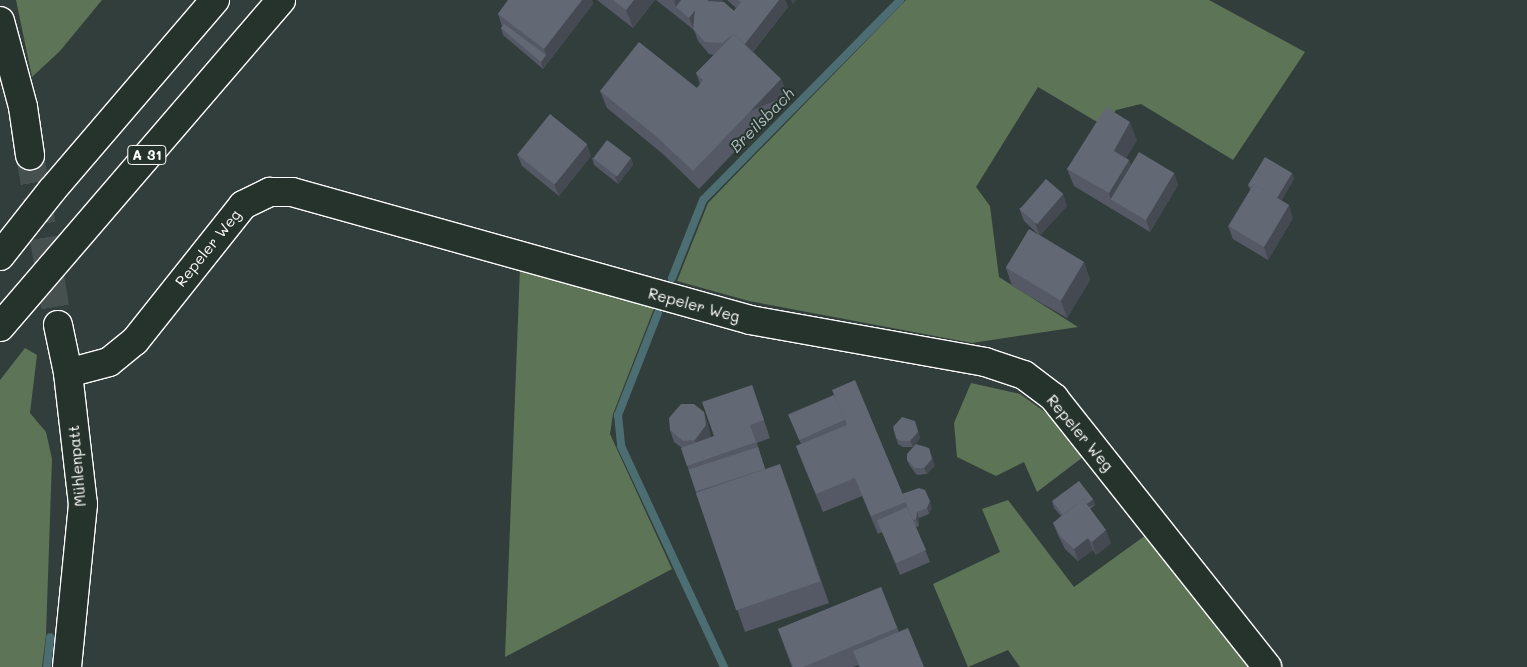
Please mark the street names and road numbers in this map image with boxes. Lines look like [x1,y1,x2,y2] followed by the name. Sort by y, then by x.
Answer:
[127,144,167,166] road number: A 31
[171,206,245,290] street label: Repeler Weg
[646,284,742,326] street label: Repeler Weg
[1043,391,1117,475] street label: Repeler Weg
[64,424,90,508] street label: Mühlenpatt

